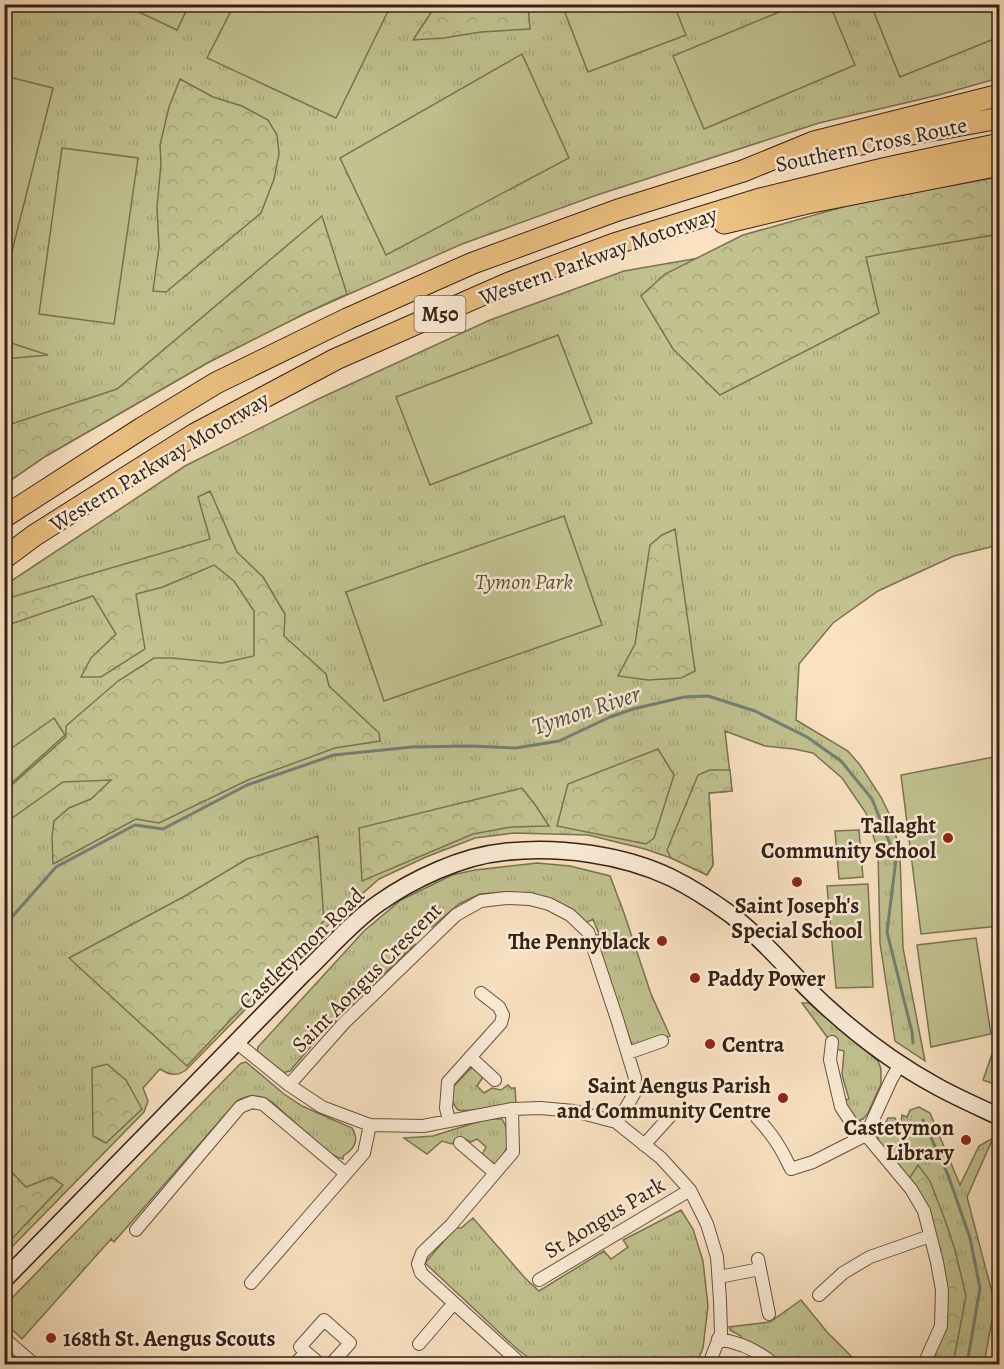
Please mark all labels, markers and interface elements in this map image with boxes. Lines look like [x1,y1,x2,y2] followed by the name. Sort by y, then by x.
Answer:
[773,110,970,180] street label: Southern Cross Route
[474,199,722,313] street label: Western Parkway Motorway
[414,296,466,332] road number: M50
[43,384,275,540] street label: Western Parkway Motorway
[475,567,573,597] park label: Tymon Park
[528,677,645,743] water label: Tymon River
[761,811,937,866] place label: Tallaght Community School
[941,831,955,845] marker: Tallaght Community School
[790,875,804,889] marker: Saint Joseph's Special School
[232,881,371,1016] street label: Castletymon Road
[731,891,863,946] place label: Saint Joseph's Special School
[285,896,449,1060] street label: Saint Aongus Crescent
[508,927,651,957] place label: The Pennyblack
[655,934,669,948] marker: The Pennyblack
[707,964,826,994] place label: Paddy Power
[688,971,702,985] marker: Paddy Power
[722,1030,785,1060] place label: Centra
[703,1037,717,1051] marker: Centra
[557,1071,771,1126] place label: Saint Aengus Parish and Community Centre
[776,1091,790,1105] marker: Saint Aengus Parish and Community Centre
[844,1113,955,1168] place label: Castetymon Library
[959,1133,973,1147] marker: Castetymon Library
[538,1170,671,1266] street label: St Aongus Park
[63,1324,276,1354] place label: 168th St. Aengus Scouts
[44,1331,58,1345] marker: 168th St. Aengus Scouts

